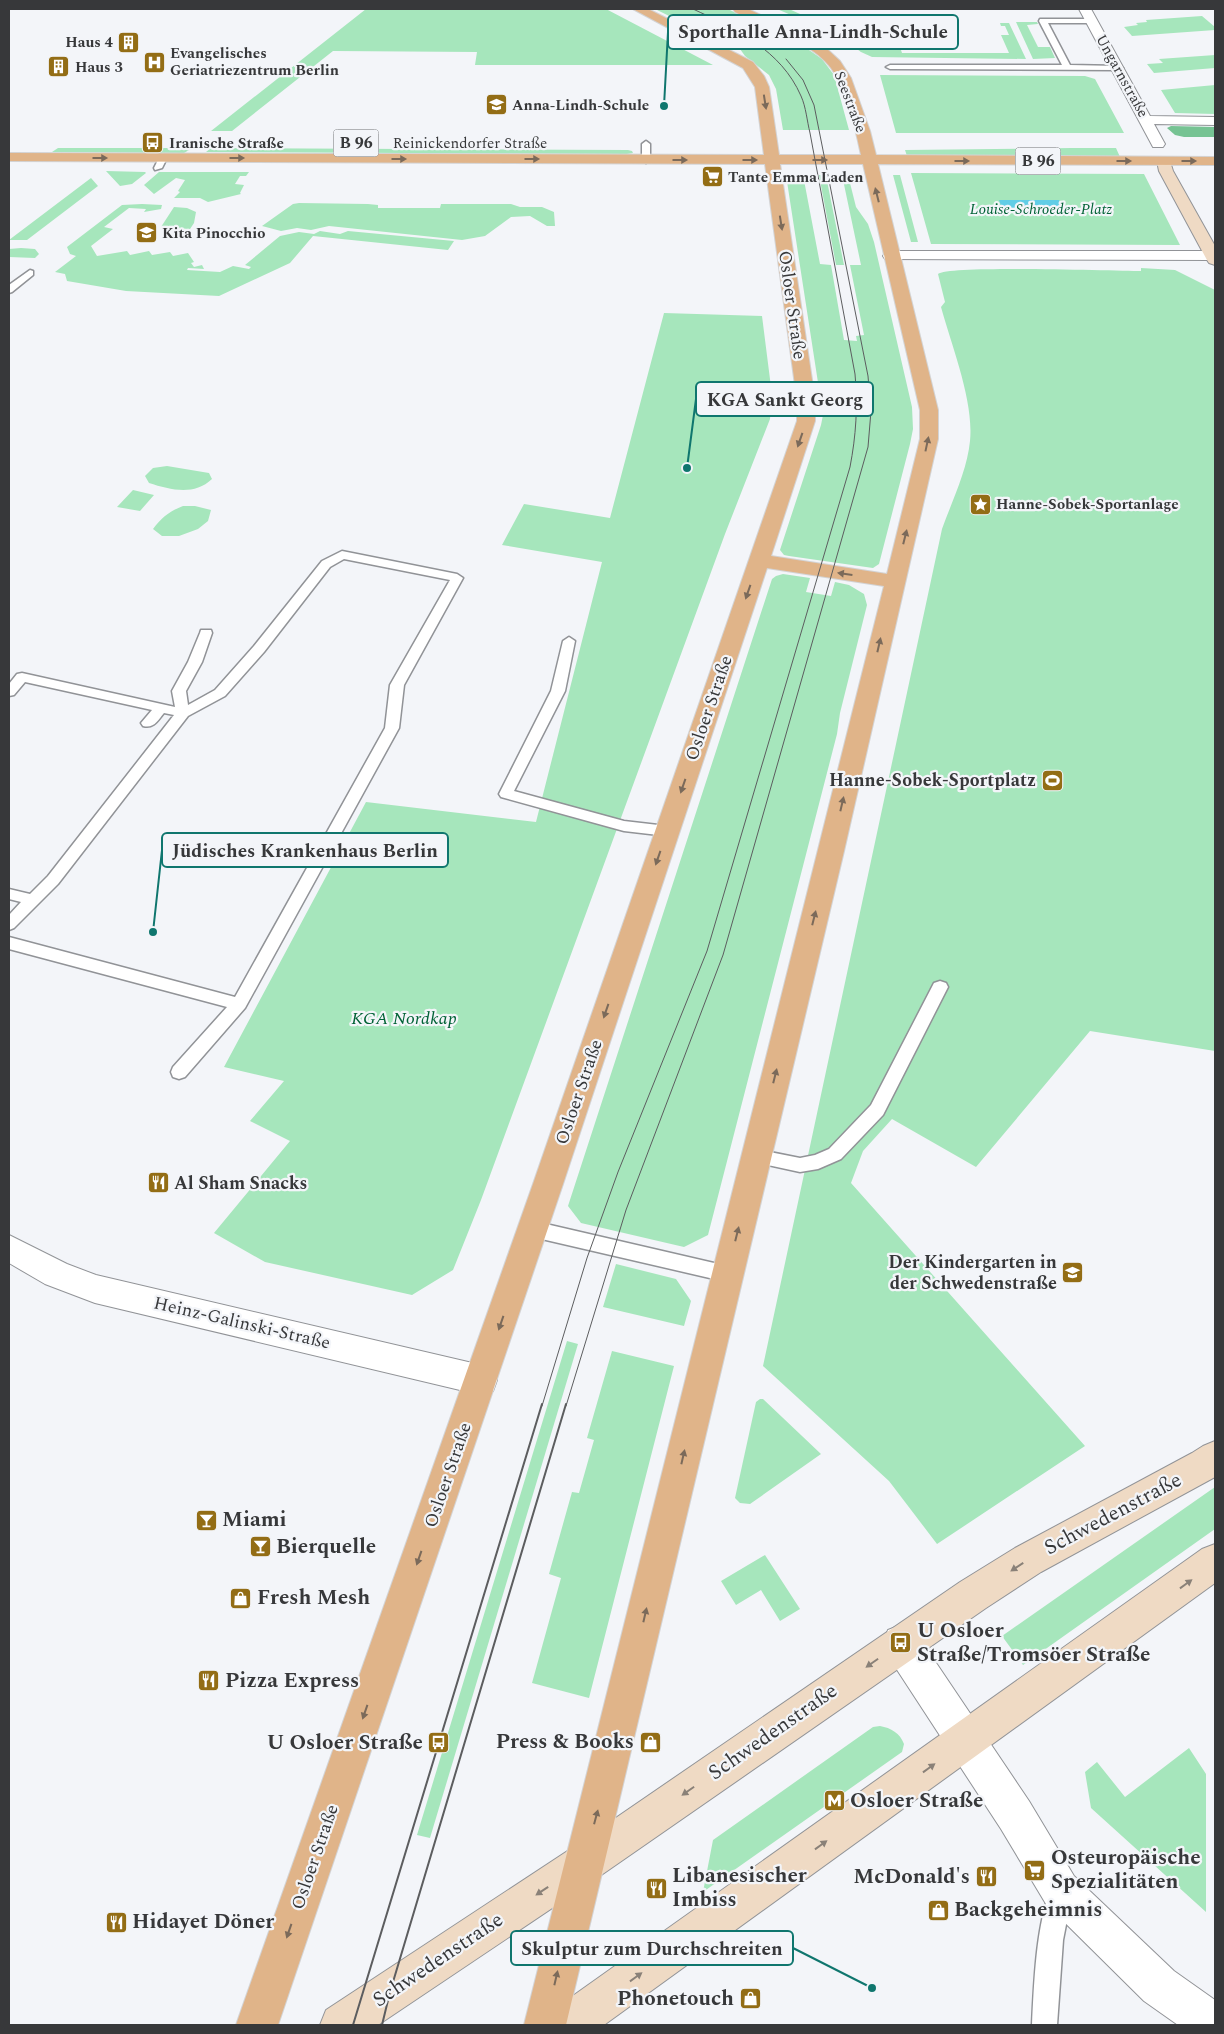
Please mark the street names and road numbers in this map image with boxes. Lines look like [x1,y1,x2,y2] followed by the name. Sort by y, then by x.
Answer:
[1090,30,1154,122] street label: Ungarnstraße
[828,68,872,136] street label: Seestraße
[334,130,378,156] road number: B 96
[393,132,547,155] street label: Reinickendorfer Straße
[1016,148,1060,175] road number: B 96
[771,249,813,361] street label: Osloer Straße
[678,652,740,764] street label: Osloer Straße
[548,1036,610,1148] street label: Osloer Straße
[151,1290,333,1356] street label: Heinz-Galinski-Straße
[417,1419,479,1531] street label: Osloer Straße
[1038,1464,1188,1564] street label: Schwedenstraße
[702,1675,844,1789] street label: Schwedenstraße
[284,1801,346,1913] street label: Osloer Straße
[366,1904,510,2016] street label: Schwedenstraße

